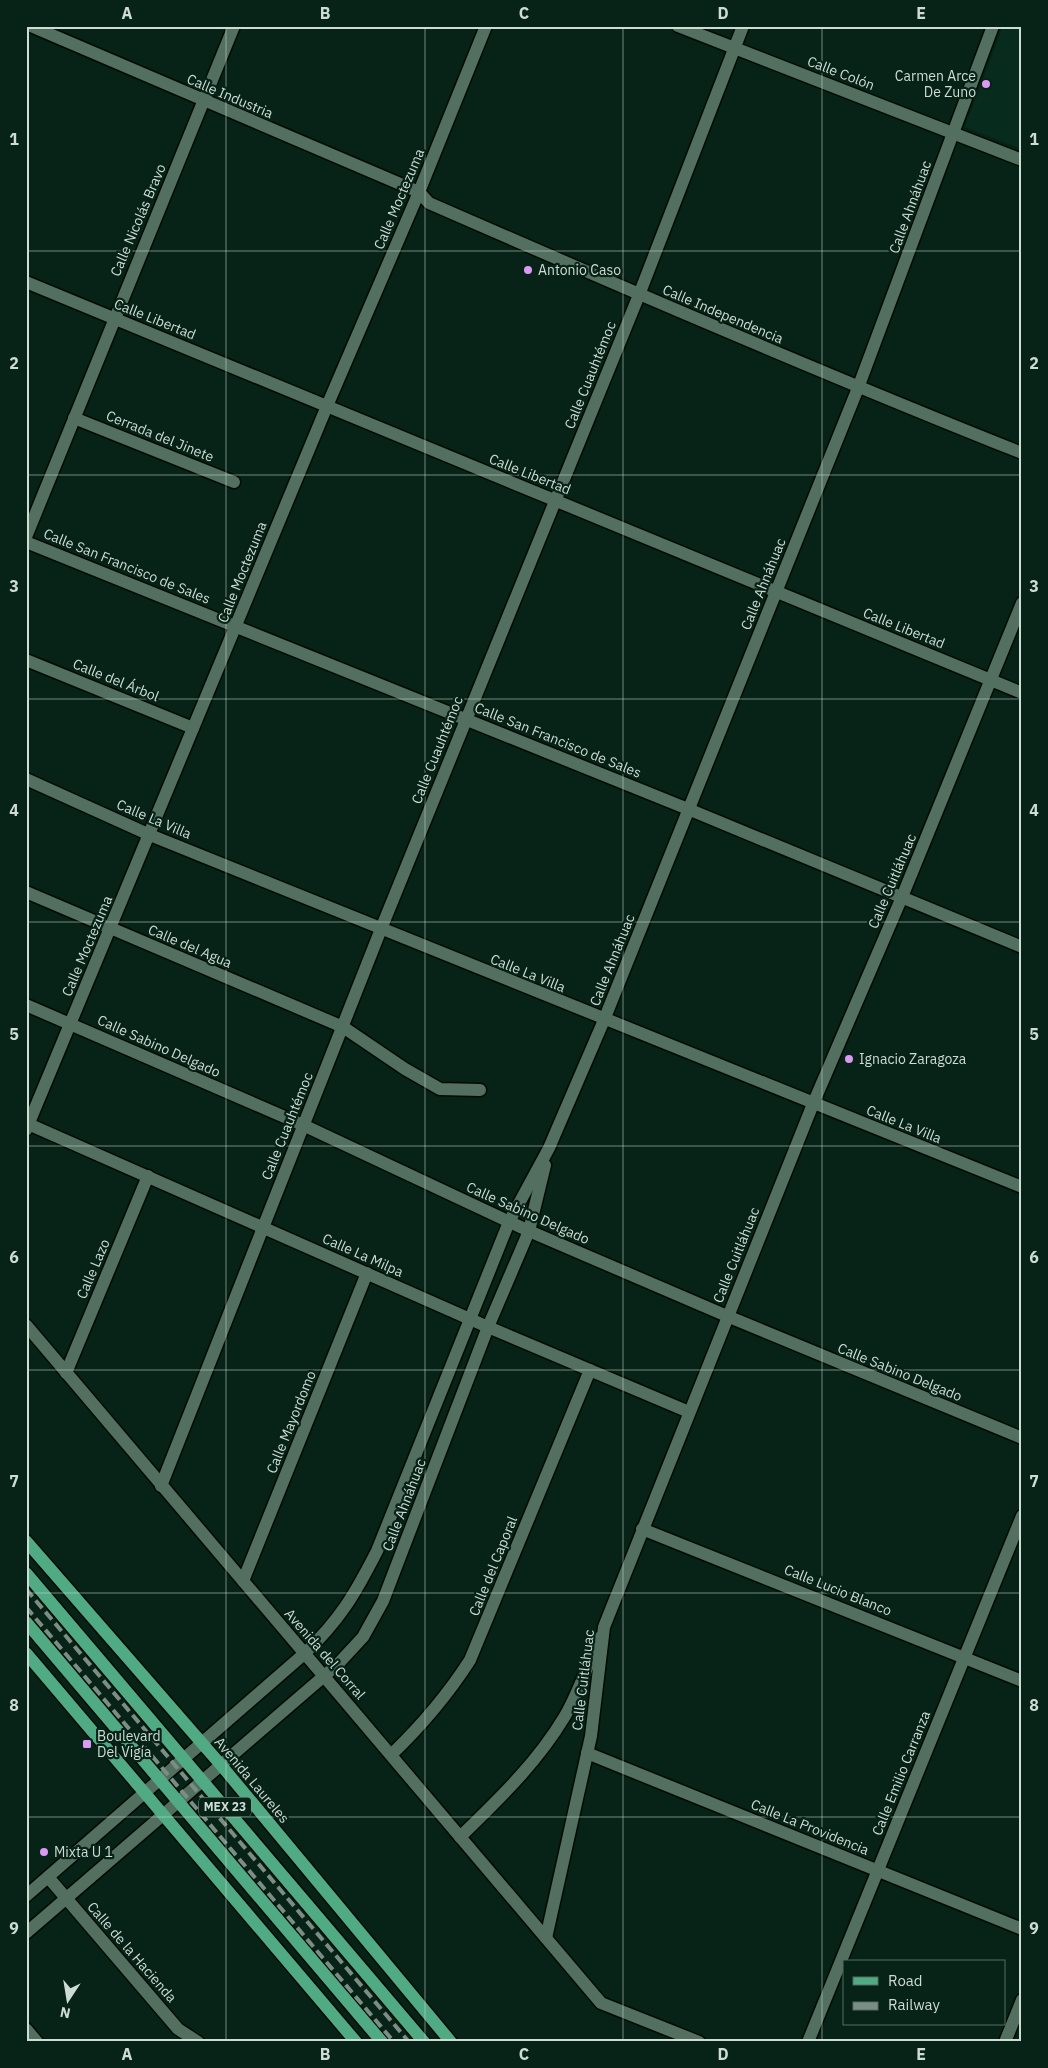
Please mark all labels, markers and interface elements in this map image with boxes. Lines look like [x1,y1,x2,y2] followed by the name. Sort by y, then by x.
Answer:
[122,3,133,23] text: A
[320,3,331,23] text: B
[519,3,529,23] text: C
[717,3,729,23] text: D
[916,3,926,23] text: E
[805,52,877,94] street label: Calle Colón
[895,67,976,101] place label: Carmen Arce De Zuno
[184,70,276,122] street label: Calle Industria
[980,78,992,90] marker: Carmen Arce De Zuno
[9,129,19,149] text: 1
[1029,129,1039,149] text: 1
[370,145,429,252] street label: Calle Moctezuma
[885,158,935,256] street label: Calle Ahnáhuac
[106,161,170,279] street label: Calle Nicolás Bravo
[538,261,621,279] place label: Antonio Caso
[522,264,534,276] marker: Antonio Caso
[660,280,787,348] street label: Calle Independencia
[111,294,199,344] street label: Calle Libertad
[560,319,620,431] street label: Calle Cuauhtémoc
[9,353,19,373] text: 2
[1029,353,1039,373] text: 2
[103,406,217,466] street label: Cerrada del Jinete
[486,449,574,499] street label: Calle Libertad
[214,518,271,625] street label: Calle Moctezuma
[41,524,213,608] street label: Calle San Francisco de Sales
[736,535,790,633] street label: Calle Ahnáhuac
[9,576,19,596] text: 3
[1029,576,1039,596] text: 3
[860,603,948,653] street label: Calle Libertad
[70,654,162,706] street label: Calle del Árbol
[407,694,467,806] street label: Calle Cuauhtémoc
[472,698,644,782] street label: Calle San Francisco de Sales
[114,795,195,843] street label: Calle La Villa
[9,800,19,820] text: 4
[1029,800,1039,820] text: 4
[864,831,920,931] street label: Calle Cuitláhuac
[58,892,117,999] street label: Calle Moctezuma
[585,911,639,1009] street label: Calle Ahnáhuac
[145,920,235,972] street label: Calle del Agua
[488,950,569,996] street label: Calle La Villa
[95,1011,223,1081] street label: Calle Sabino Delgado
[9,1024,19,1044] text: 5
[1029,1024,1039,1044] text: 5
[859,1050,967,1068] place label: Ignacio Zaragoza
[843,1053,855,1065] marker: Ignacio Zaragoza
[257,1070,317,1182] street label: Calle Cuauhtémoc
[864,1101,945,1147] street label: Calle La Villa
[464,1178,592,1248] street label: Calle Sabino Delgado
[709,1205,763,1305] street label: Calle Cuitláhuac
[320,1229,407,1281] street label: Calle La Milpa
[72,1236,114,1302] street label: Calle Lazo
[9,1247,19,1267] text: 6
[1029,1247,1039,1267] text: 6
[835,1339,965,1405] street label: Calle Sabino Delgado
[262,1368,320,1476] street label: Calle Mayordomo
[378,1456,430,1554] street label: Calle Ahnáhuac
[9,1471,19,1491] text: 7
[1029,1471,1039,1491] text: 7
[465,1513,521,1619] street label: Calle del Caporal
[782,1560,895,1620] street label: Calle Lucio Blanco
[281,1605,369,1703] street label: Avenida del Corral
[568,1629,598,1731] street label: Calle Cuitláhuac
[9,1695,19,1715] text: 8
[1029,1695,1039,1715] text: 8
[868,1708,934,1838] street label: Calle Emilio Carranza
[97,1727,161,1761] place label: Boulevard Del Vigía
[211,1733,293,1827] street label: Avenida Laureles
[81,1738,93,1750] marker: Boulevard Del Vigía
[748,1795,872,1859] street label: Calle La Providencia
[199,1798,251,1816] road number: MEX 23
[54,1843,113,1861] place label: Mixta U 1
[38,1846,50,1858] marker: Mixta U 1
[83,1898,181,2006] street label: Calle de la Hacienda
[9,1918,19,1938] text: 9
[1029,1918,1039,1938] text: 9
[843,1960,1006,2026] legend
[888,1971,923,1990] text: Road
[42,1976,92,2026] north arrow
[888,1995,941,2014] text: Railway
[58,2003,72,2023] text: N
[122,2044,133,2064] text: A
[320,2044,331,2064] text: B
[519,2044,529,2064] text: C
[717,2044,729,2064] text: D
[916,2044,926,2064] text: E

